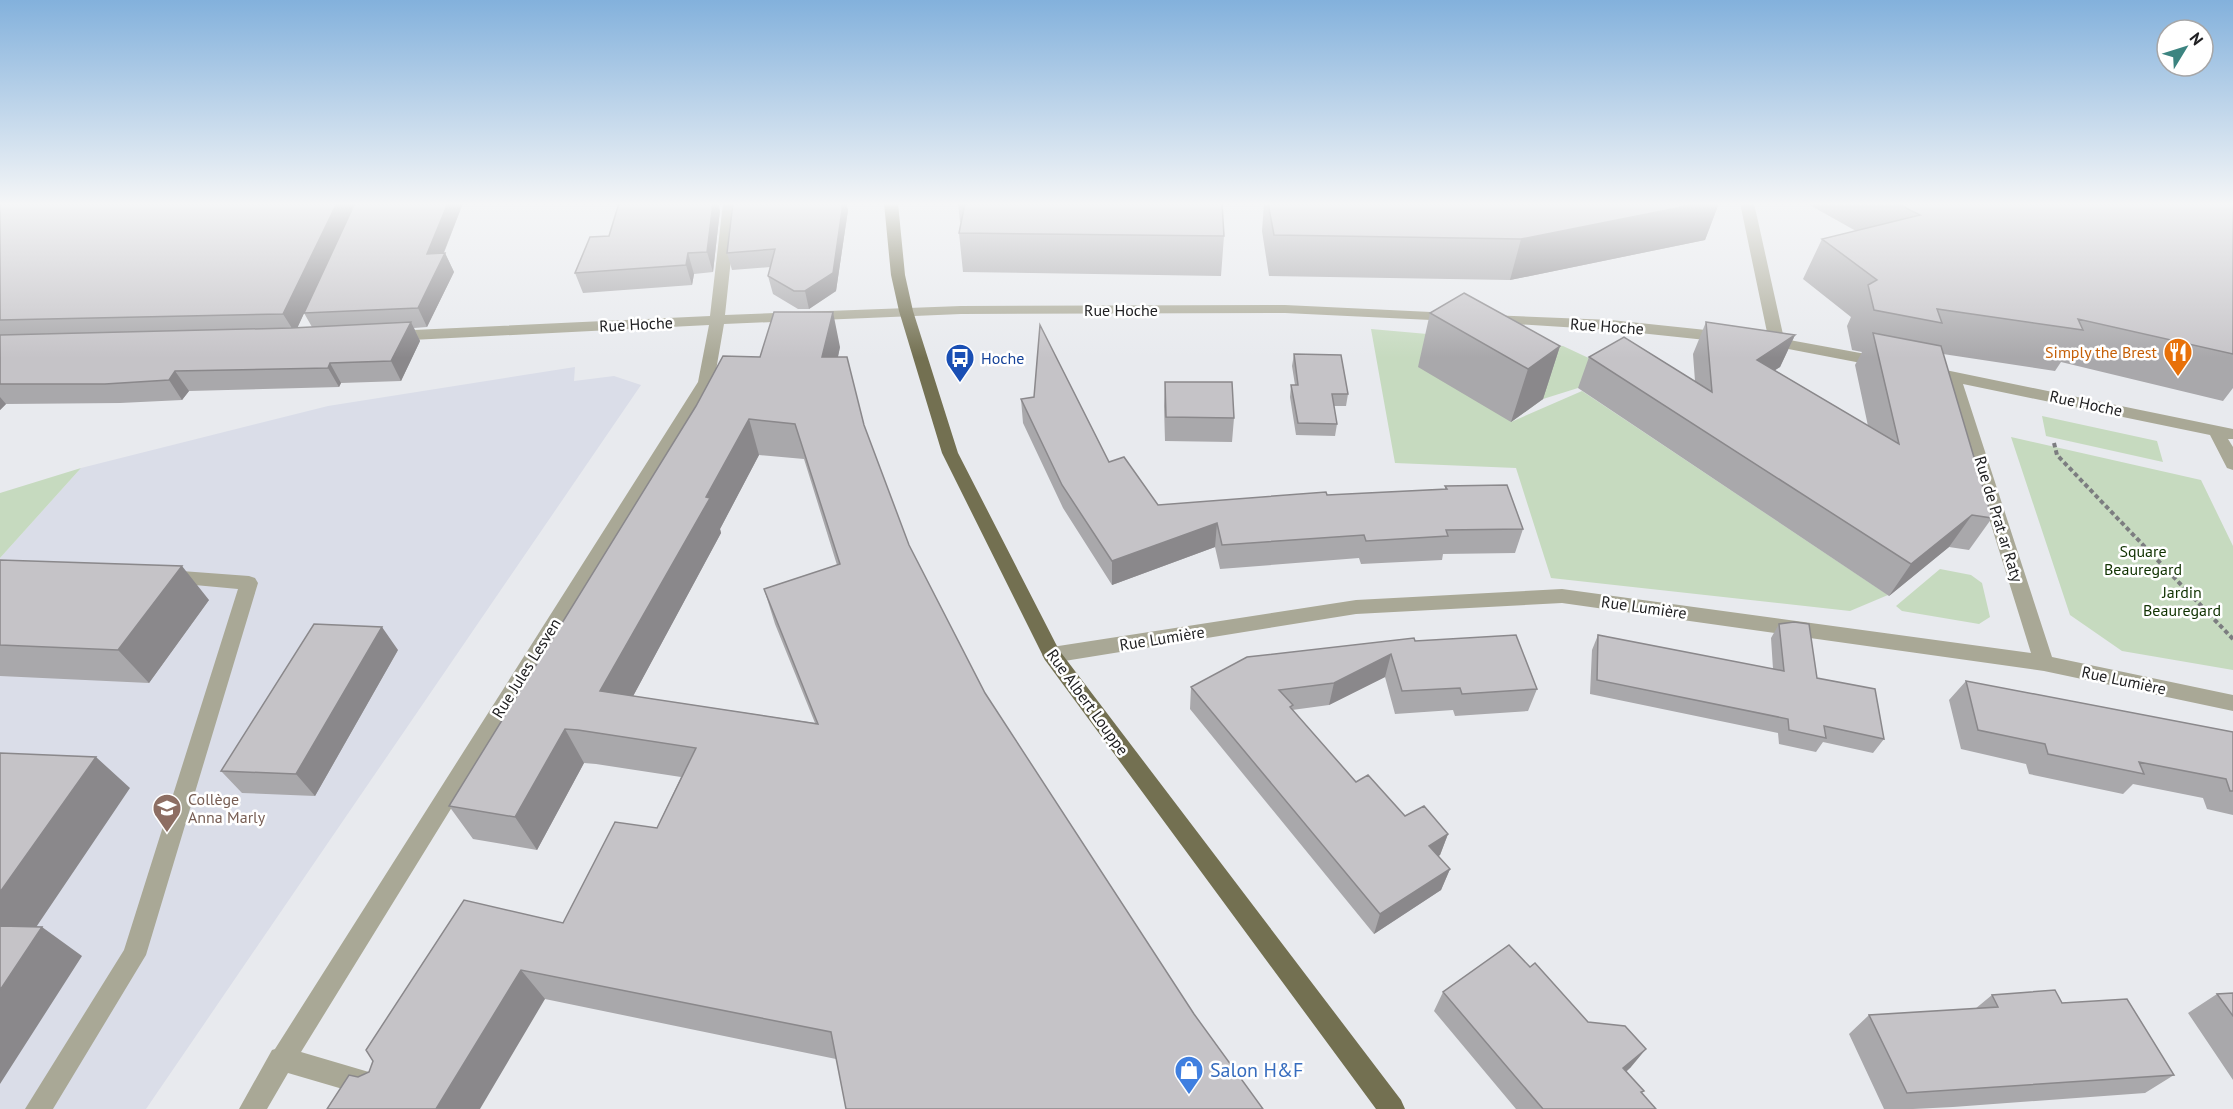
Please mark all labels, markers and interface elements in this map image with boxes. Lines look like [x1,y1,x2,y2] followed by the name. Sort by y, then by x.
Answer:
[2155,18,2215,78] north arrow
[2186,28,2208,49] text: N
[1084,300,1158,320] street label: Rue Hoche
[599,312,673,336] street label: Rue Hoche
[1569,313,1645,339] street label: Rue Hoche
[2162,336,2194,378] restaurant icon: Simply the Brest
[944,342,976,384] bus stop icon: Hoche
[2045,342,2158,362] place label: Simply the Brest
[981,348,1024,368] place label: Hoche
[2048,386,2124,420] street label: Rue Hoche
[1970,454,2028,585] street label: Rue de Prat ar Raty
[2104,541,2182,579] park label: Square Beauregard
[2143,582,2221,620] park label: Jardin Beauregard
[1600,591,1688,623] street label: Rue Lumière
[487,614,565,722] street label: Rue Jules Lesven
[1118,621,1206,655] street label: Rue Lumière
[1043,645,1133,759] street label: Rue Albert Louppe
[2080,661,2168,699] street label: Rue Lumière
[188,789,266,827] place label: Collège Anna Marly
[151,792,183,834] school or university icon: Collège Anna Marly
[1173,1054,1205,1096] shop icon: Salon H&F
[1210,1057,1303,1083] place label: Salon H&F

